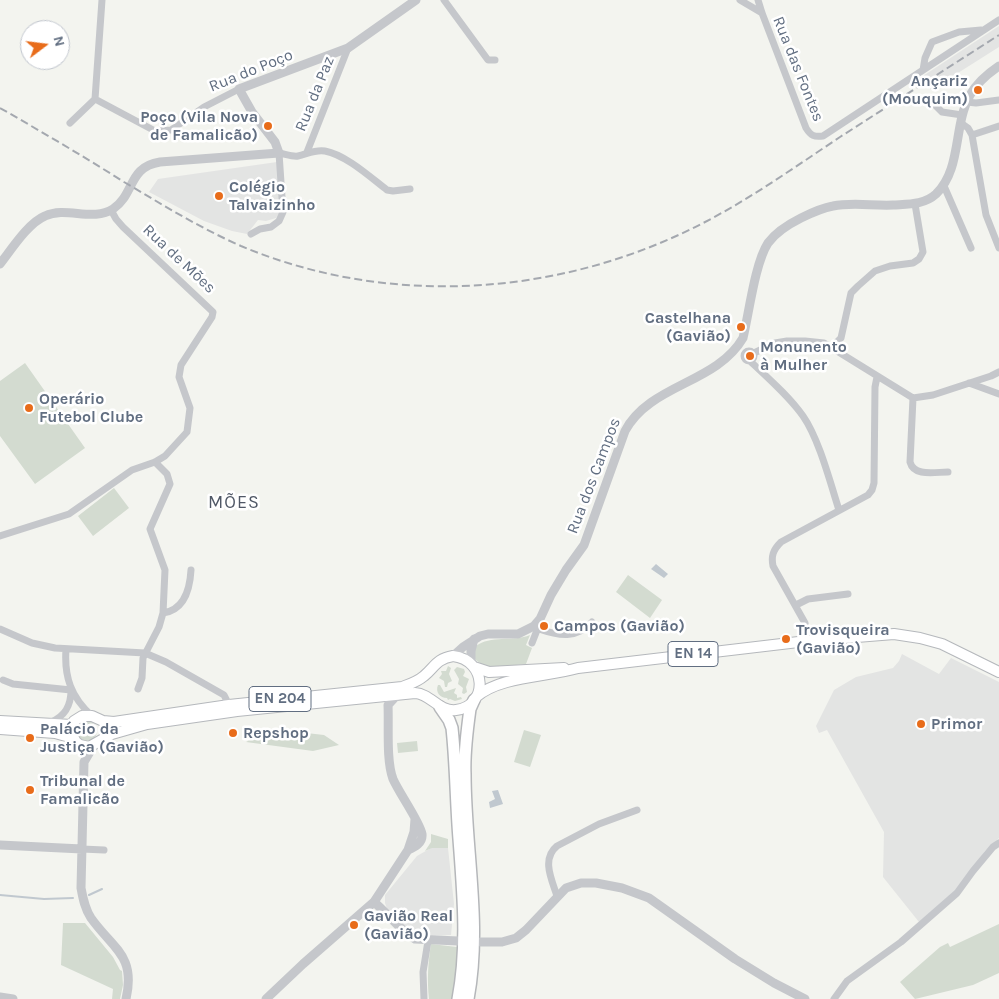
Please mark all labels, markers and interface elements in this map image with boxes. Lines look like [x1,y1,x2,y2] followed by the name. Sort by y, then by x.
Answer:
[768,14,828,124] street label: Rua das Fontes
[20,20,70,70] north arrow
[49,34,69,48] text: N
[206,45,296,97] street label: Rua do Poço
[291,54,339,134] street label: Rua da Paz
[882,71,968,109] place label: Ançariz (Mouquim)
[972,84,984,96] marker: Ançariz (Mouquim)
[140,107,258,145] place label: Poço (Vila Nova de Famalicão)
[262,120,274,132] marker: Poço (Vila Nova de Famalicão)
[229,177,315,215] place label: Colégio Talvaizinho
[213,190,225,202] marker: Colégio Talvaizinho
[139,220,219,298] street label: Rua de Mões
[645,308,731,346] place label: Castelhana (Gavião)
[735,321,747,333] marker: Castelhana (Gavião)
[760,337,847,375] place label: Monunento à Mulher
[744,350,756,362] marker: Monunento à Mulher
[39,389,143,427] place label: Operário Futebol Clube
[23,402,35,414] marker: Operário Futebol Clube
[563,415,625,537] street label: Rua dos Campos
[208,492,260,514] district label: MÕES
[554,616,685,636] place label: Campos (Gavião)
[538,620,550,632] marker: Campos (Gavião)
[796,620,890,658] place label: Trovisqueira (Gavião)
[780,633,792,645] marker: Trovisqueira (Gavião)
[668,642,718,666] road number: EN 14
[249,686,311,712] road number: EN 204
[931,714,982,734] place label: Primor
[915,718,927,730] marker: Primor
[40,719,164,757] place label: Palácio da Justiça (Gavião)
[243,723,309,743] place label: Repshop
[227,727,239,739] marker: Repshop
[24,732,36,744] marker: Palácio da Justiça (Gavião)
[40,771,125,809] place label: Tribunal de Famalicão
[24,784,36,796] marker: Tribunal de Famalicão
[364,906,453,944] place label: Gavião Real (Gavião)
[348,919,360,931] marker: Gavião Real (Gavião)

